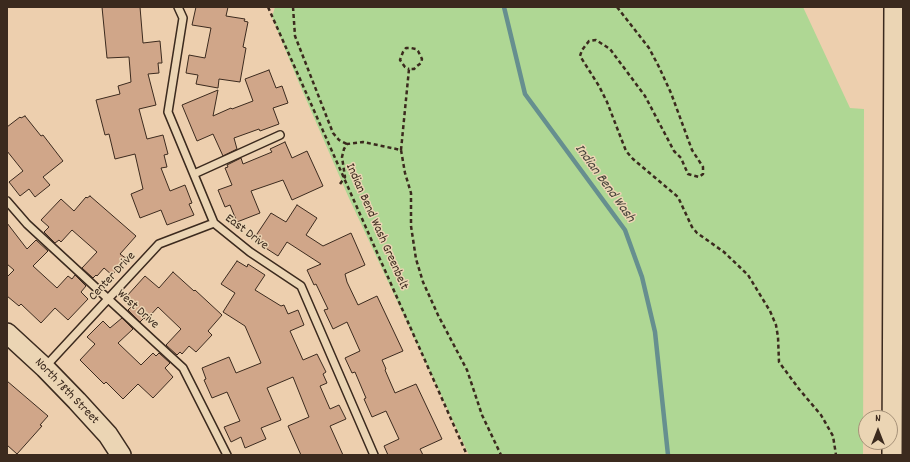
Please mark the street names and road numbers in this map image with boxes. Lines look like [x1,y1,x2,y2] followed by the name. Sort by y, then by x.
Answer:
[341,161,411,293] street label: Indian Bend Wash Greenbelt
[221,212,271,254] street label: East Drive
[86,249,140,305] street label: Center Drive
[113,287,161,333] street label: West Drive
[30,356,102,428] street label: North 78th Street

